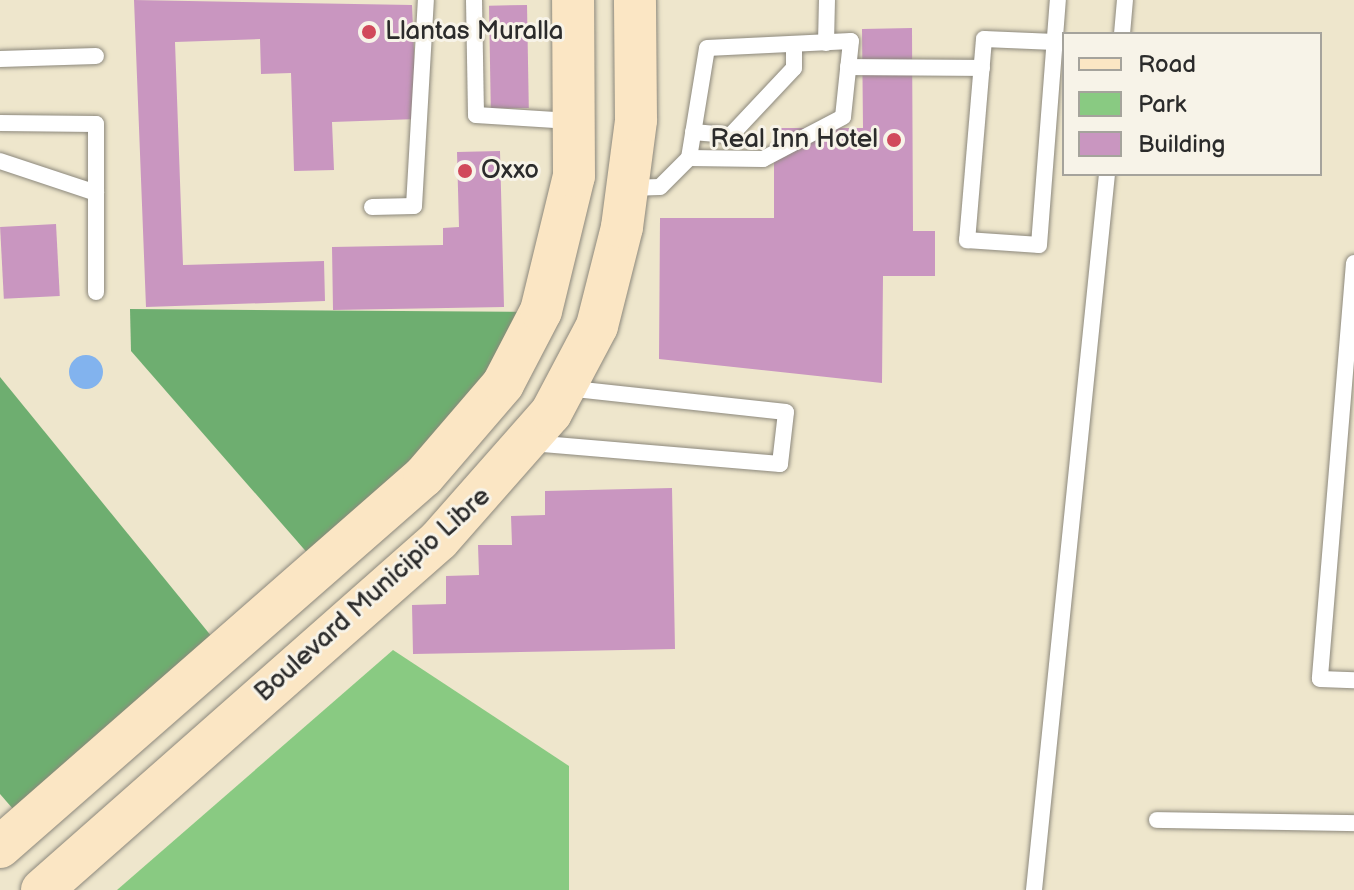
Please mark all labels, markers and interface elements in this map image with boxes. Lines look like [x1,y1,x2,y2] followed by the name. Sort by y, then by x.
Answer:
[385,16,563,48] place label: Llantas Muralla
[360,23,378,41] marker: Llantas Muralla
[1062,32,1322,176] legend
[1138,50,1196,79] text: Road
[1138,90,1186,119] text: Park
[710,124,878,156] place label: Real Inn Hotel
[1138,130,1225,159] text: Building
[885,131,903,149] marker: Real Inn Hotel
[481,155,539,187] place label: Oxxo
[456,162,474,180] marker: Oxxo
[249,481,497,709] street label: Boulevard Municipio Libre

